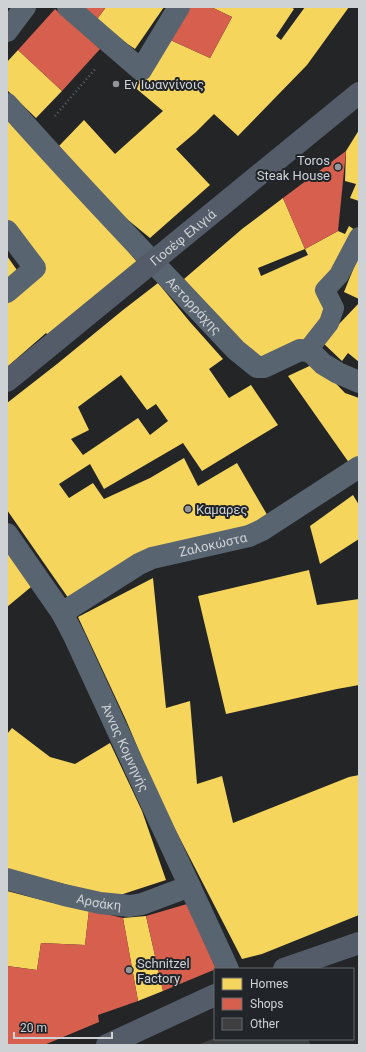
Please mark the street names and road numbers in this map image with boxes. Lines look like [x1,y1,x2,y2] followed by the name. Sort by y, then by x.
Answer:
[147,206,219,269] street label: Γιοσέφ Ελιγιά
[163,274,224,338] street label: Αετορράχης
[178,530,249,560] street label: Ζαλοκώστα
[98,701,152,794] street label: Άννας Κομνηνής
[75,891,122,913] street label: Αρσάκη

